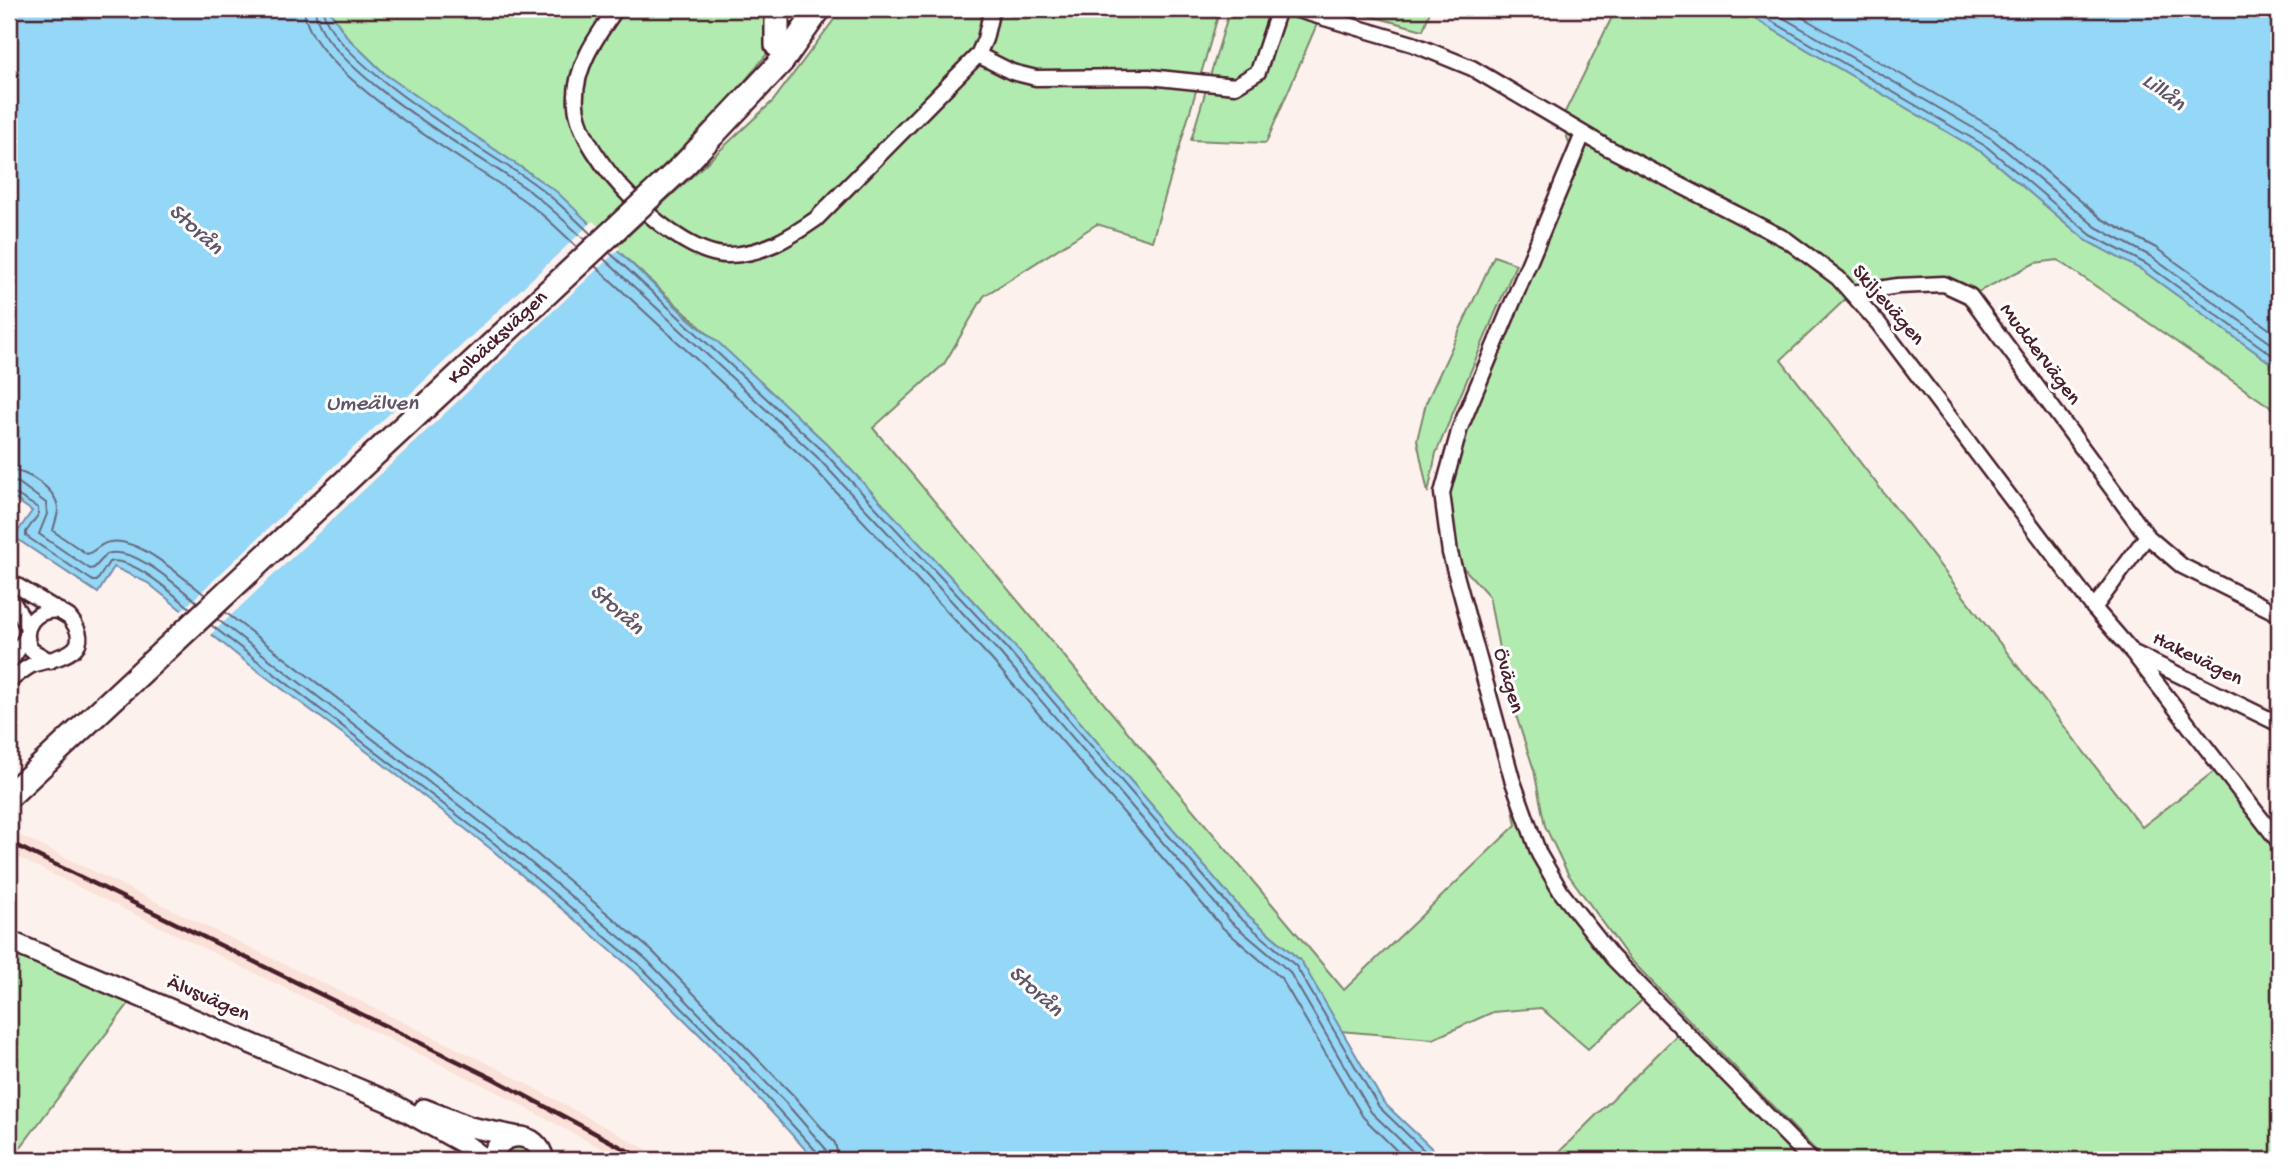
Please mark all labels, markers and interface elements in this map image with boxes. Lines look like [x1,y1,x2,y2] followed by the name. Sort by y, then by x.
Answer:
[2136,68,2191,119] water label: Lillån
[162,199,229,262] water label: Storån
[1845,260,1929,352] street label: Skiljevägen
[443,286,554,391] street label: Kolbäcksvägen
[1993,299,2085,411] street label: Muddervägen
[326,391,419,418] water label: Umeälven
[583,579,650,642] water label: Storån
[2148,627,2246,693] street label: Hakevägen
[1486,646,1528,716] street label: Övägen
[1002,961,1069,1024] water label: Storån
[163,971,253,1029] street label: Älvsvägen

